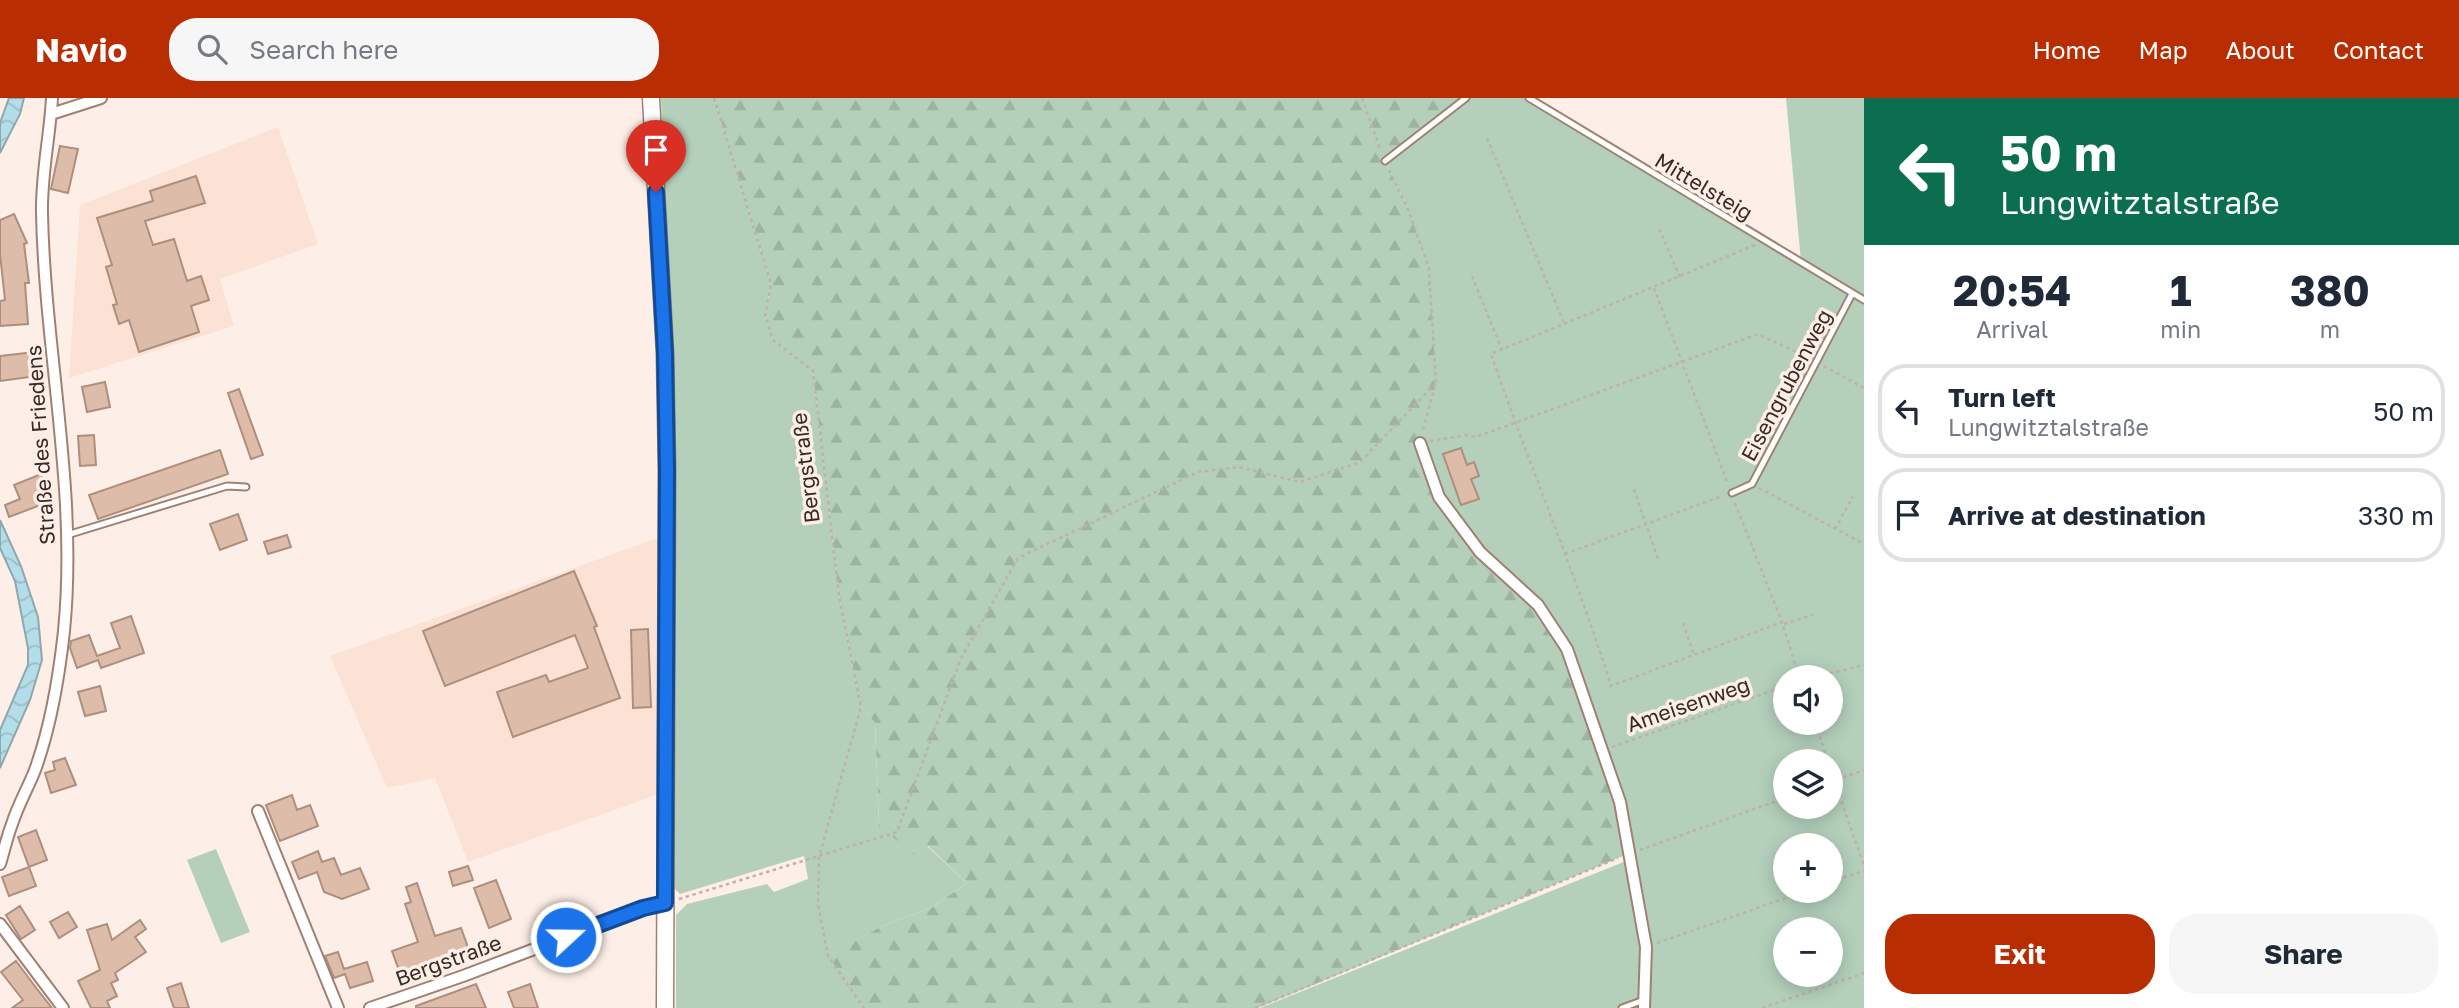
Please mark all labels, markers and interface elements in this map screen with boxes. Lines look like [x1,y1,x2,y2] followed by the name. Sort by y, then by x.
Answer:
[169,18,659,81] search box
[35,30,127,69] text: Navio
[193,30,231,68] icon: search
[249,34,398,65] text: Search here
[2033,35,2101,64] text: Home
[2139,35,2188,64] text: Map
[2226,35,2295,64] text: About
[2333,35,2424,64] text: Contact
[626,120,686,192] pin
[2000,123,2117,182] text: 50 m
[1885,126,1976,217] icon: left
[637,131,675,169] icon: arrive
[1650,147,1758,225] street label: Mittelsteig
[2000,183,2279,221] text: Lungwitztalstraße
[1953,265,2071,315] text: 20:54
[2170,265,2192,315] text: 1
[2290,265,2370,315] text: 380
[1735,305,1837,465] street label: Eisengrubenweg
[1976,315,2048,343] text: Arrival
[2160,315,2201,343] text: min
[2320,315,2340,343] text: m
[20,344,60,546] street label: Straße des Friedens
[1948,382,2056,413] text: Turn left
[1889,392,1927,430] icon: left
[2373,396,2434,427] text: 50 m
[785,411,825,525] street label: Bergstraße
[1948,413,2149,441] text: Lungwitztalstraße
[1889,496,1927,534] icon: arrive
[1948,500,2206,531] text: Arrive at destination
[2358,500,2434,531] text: 330 m
[1773,665,1843,987] map controls
[1773,665,1843,735] button: sound
[1623,671,1753,737] street label: Ameisenweg
[1773,749,1843,819] button: layers
[1773,833,1843,903] button: +
[529,900,603,974] position arrow
[1885,914,2155,994] button: Exit
[2169,914,2438,994] button: Share
[1773,917,1843,987] button: −
[391,929,505,991] street label: Bergstraße

